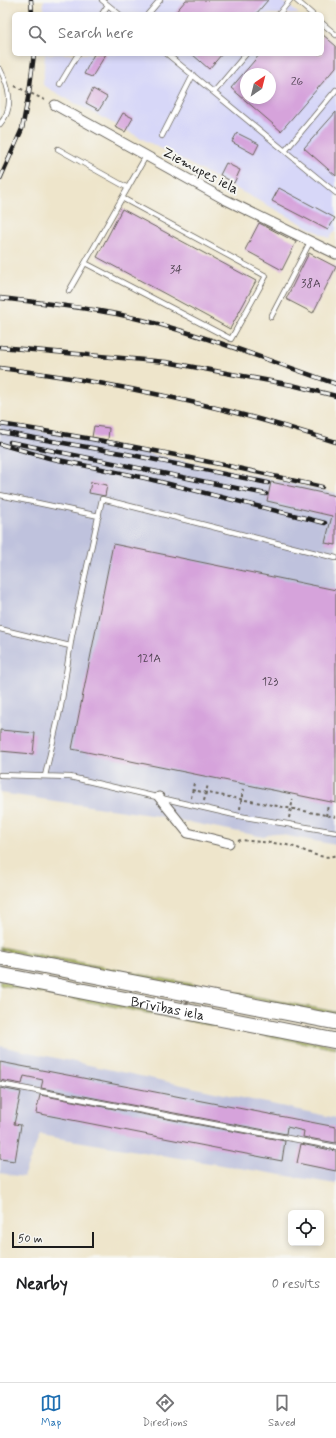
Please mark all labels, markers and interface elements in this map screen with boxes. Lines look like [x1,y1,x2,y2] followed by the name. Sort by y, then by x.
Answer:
[12,12,324,56] search box
[26,23,48,45] icon: search
[58,24,134,44] text: Search here
[240,68,276,104] north arrow
[291,74,304,90] house number: 26
[159,143,242,199] street label: Ziemupes iela
[170,262,182,278] house number: 34
[301,276,321,292] house number: 38A
[137,651,161,667] house number: 121A
[262,674,278,690] house number: 123
[129,993,206,1025] street label: Brīvības iela
[288,1210,324,1246] map controls
[288,1210,324,1246] button: locate
[12,1230,94,1249] scale bar
[18,1232,43,1246] text: 50 m
[16,1273,68,1295] text: Nearby
[272,1276,320,1293] text: 0 results
[40,1392,62,1430] tab: Map
[142,1392,188,1430] tab: Directions
[268,1392,296,1430] tab: Saved

